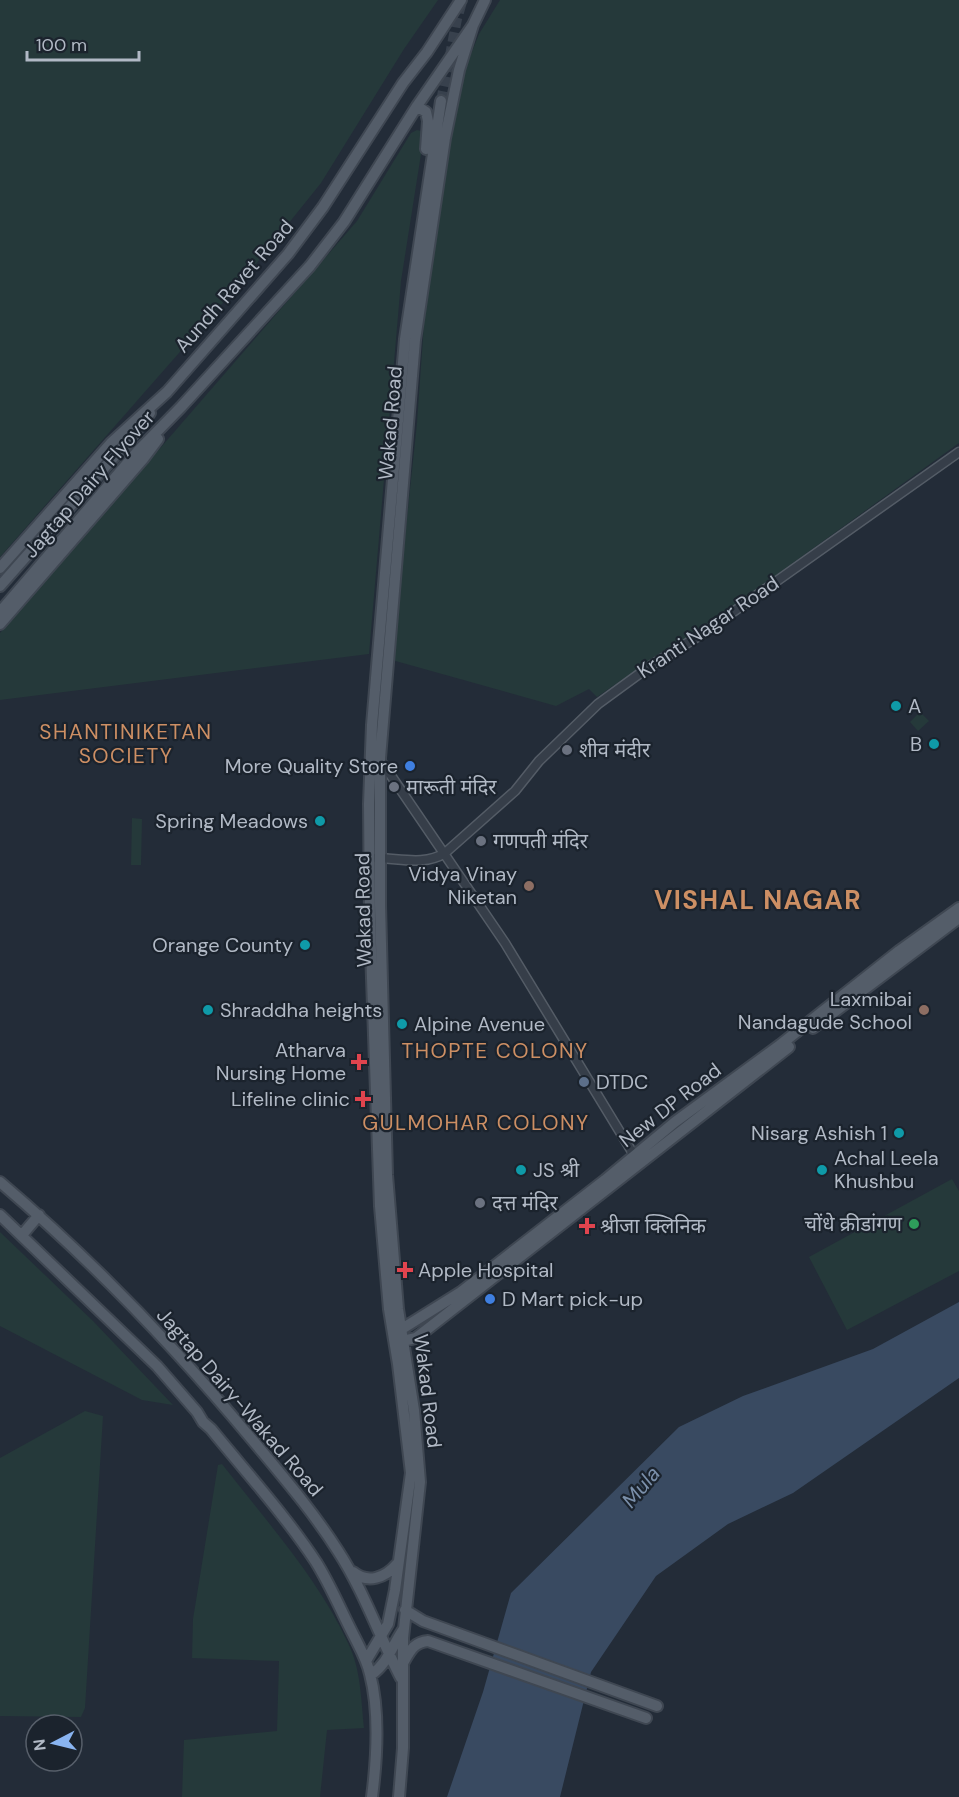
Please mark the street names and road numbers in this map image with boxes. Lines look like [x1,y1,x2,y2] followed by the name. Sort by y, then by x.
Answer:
[169,214,299,358] street label: Aundh Ravet Road
[372,365,408,481] street label: Wakad Road
[18,405,160,563] street label: Jagtap Dairy Flyover
[632,570,784,684] street label: Kranti Nagar Road
[349,853,377,967] street label: Wakad Road
[614,1057,726,1153] street label: New DP Road
[151,1302,329,1502] street label: Jagtap Dairy-Wakad Road
[408,1333,448,1449] street label: Wakad Road

